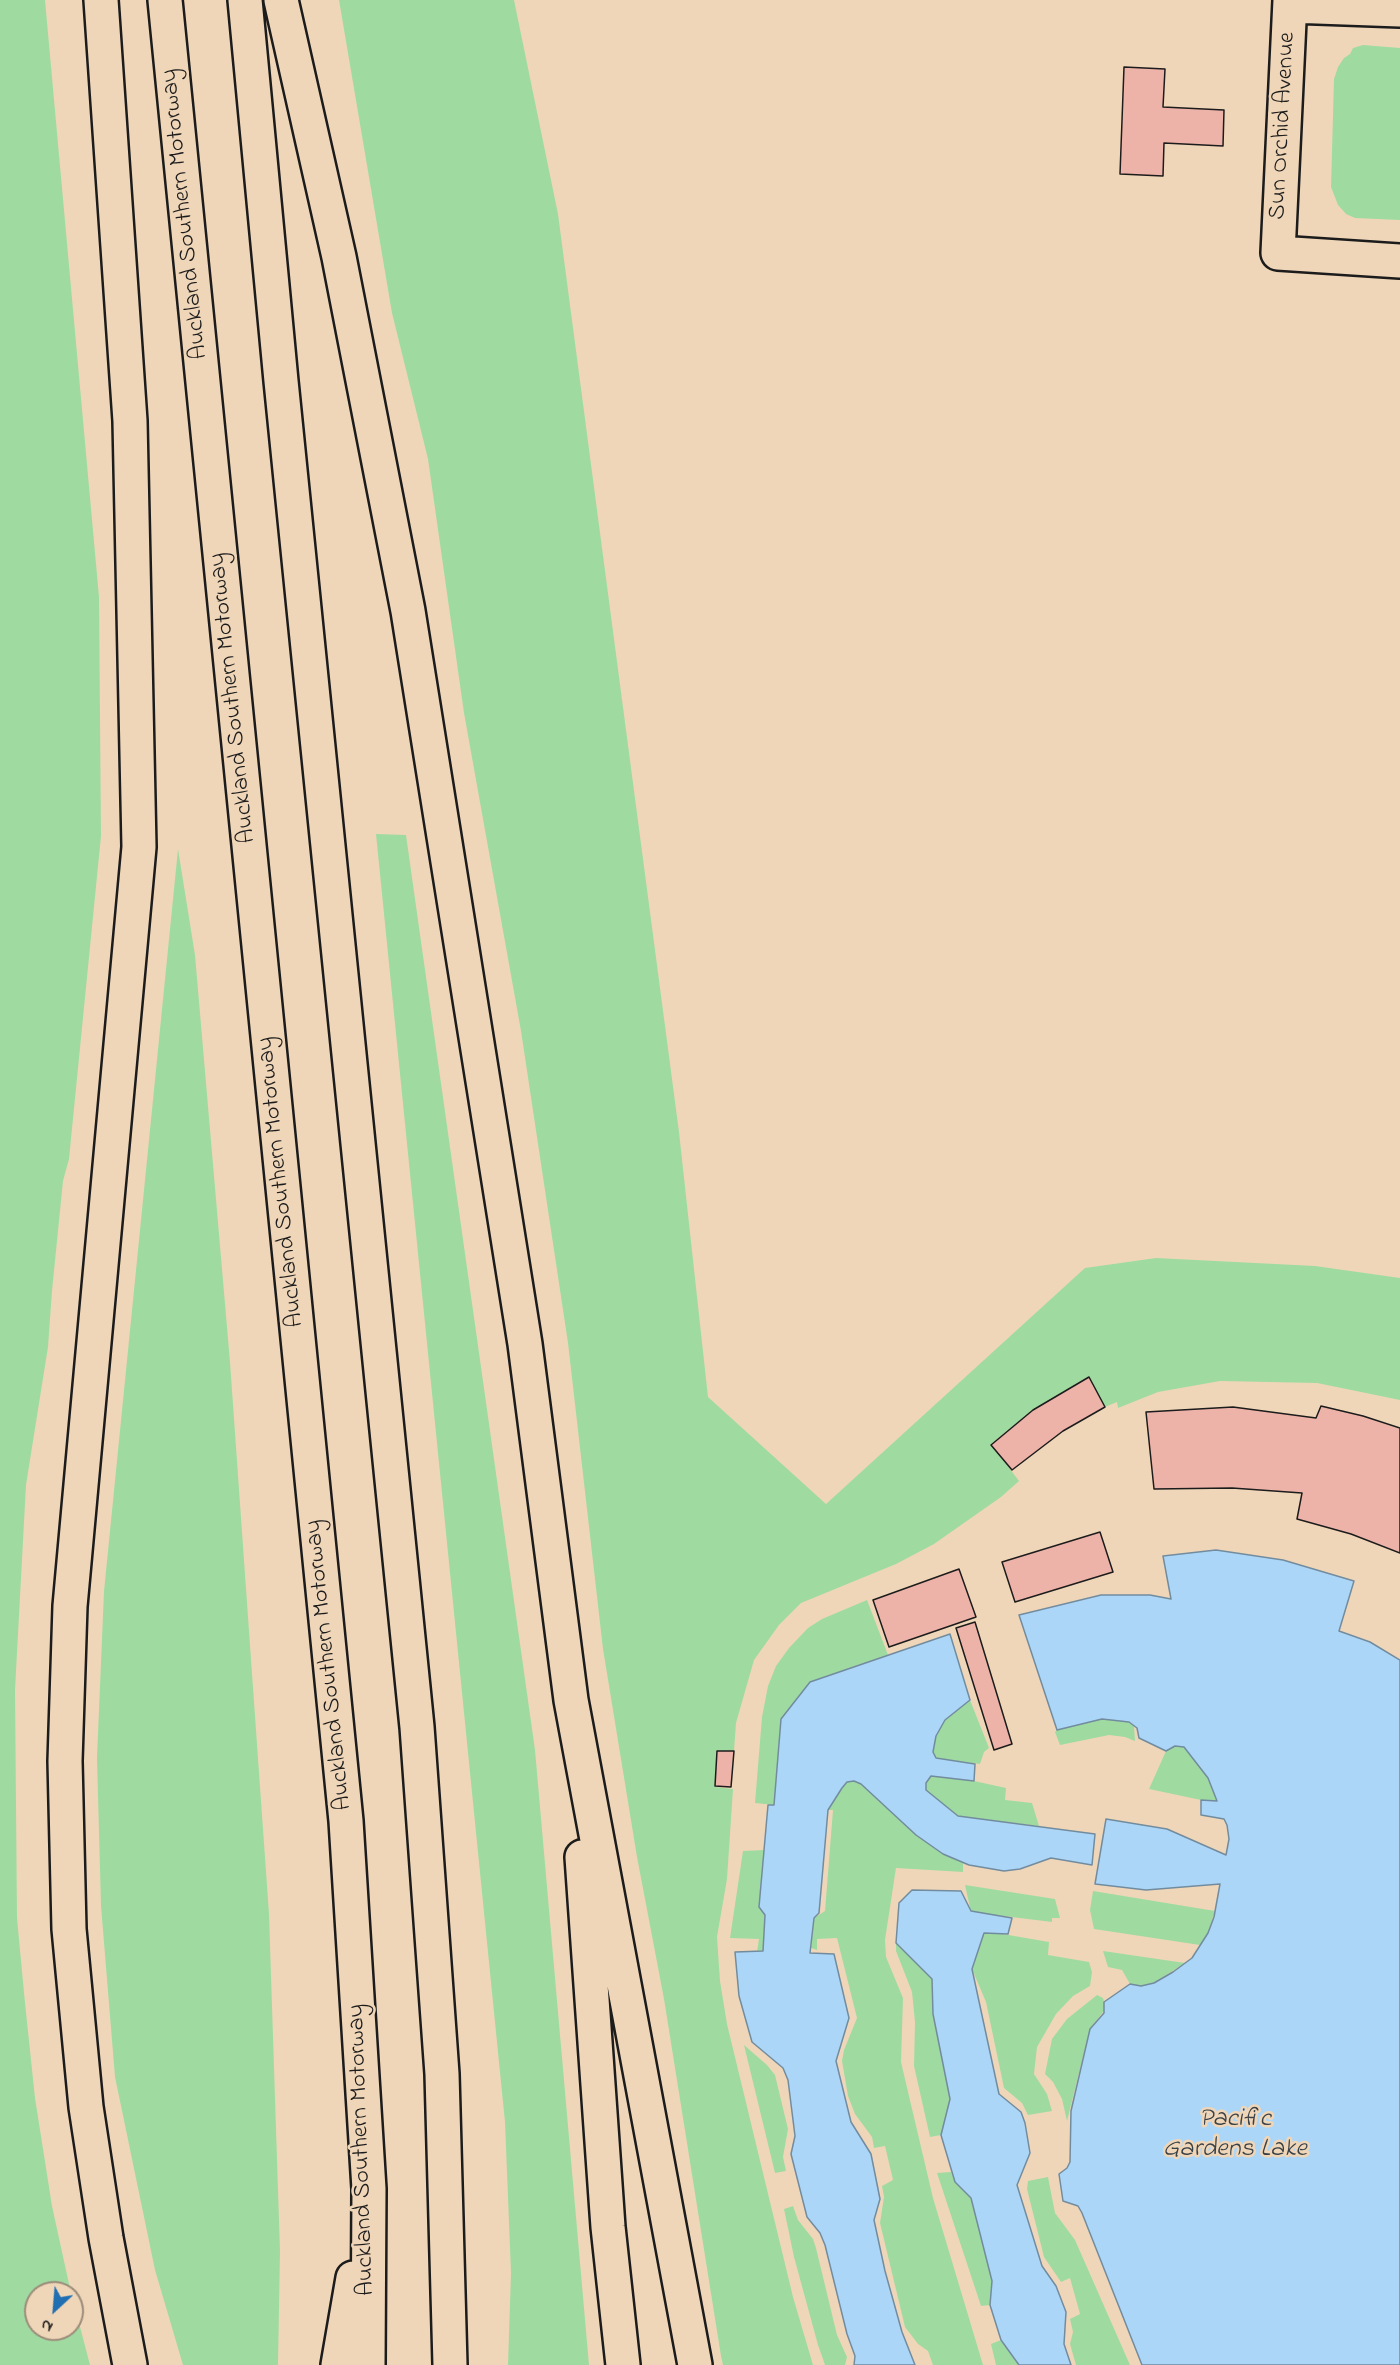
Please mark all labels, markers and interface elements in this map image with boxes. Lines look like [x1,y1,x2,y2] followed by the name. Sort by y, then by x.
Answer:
[1265,32,1303,220] street label: Sun Orchid Avenue
[156,67,216,361] street label: Auckland Southern Motorway
[204,551,264,845] street label: Auckland Southern Motorway
[252,1035,312,1329] street label: Auckland Southern Motorway
[300,1518,360,1812] street label: Auckland Southern Motorway
[344,2004,382,2296] street label: Auckland Southern Motorway
[1163,2105,1307,2166] water label: Pacific Gardens Lake
[24,2281,84,2341] north arrow
[37,2312,57,2339] text: N

